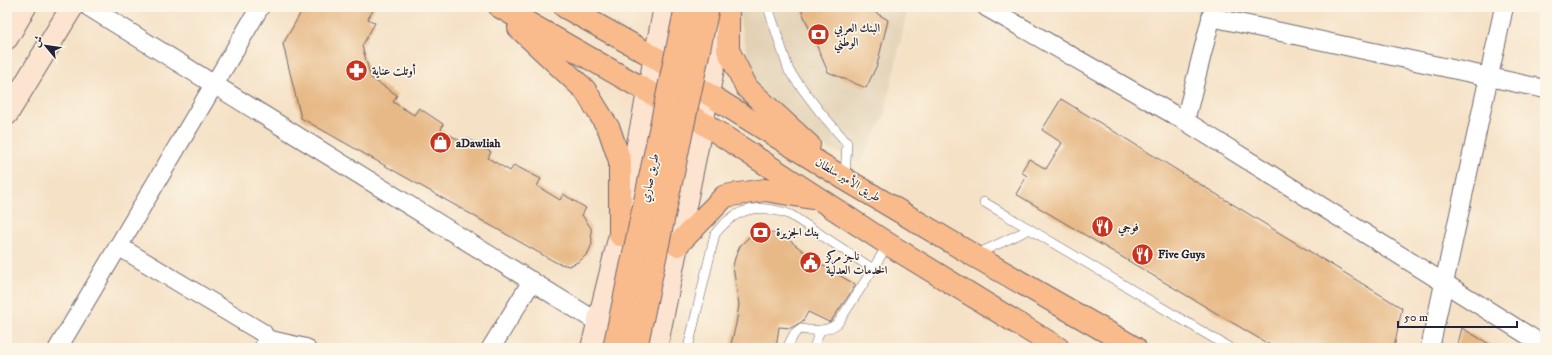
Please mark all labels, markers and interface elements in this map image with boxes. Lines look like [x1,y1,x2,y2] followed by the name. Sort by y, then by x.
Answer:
[833,21,880,54] place label: البنك العربي الوطني
[806,22,832,48] bank icon: البنك العربي الوطني
[26,26,66,66] north arrow
[29,33,47,50] text: ش
[343,58,369,84] pharmacy icon: أوتلت عناية
[372,63,416,79] place label: أوتلت عناية
[428,130,454,156] shop icon: aDawliah
[456,136,501,151] place label: aDawliah
[638,152,664,204] street label: طريق صاري
[812,153,885,206] street label: طريق الأمير سلطان
[1090,214,1116,240] restaurant icon: فوجي
[748,219,774,245] bank icon: بنك الجزيرة
[1117,220,1139,237] place label: فوجي
[776,225,819,240] place label: بنك الجزيرة
[1130,241,1156,267] restaurant icon: Five Guys
[1158,247,1205,262] place label: Five Guys
[824,249,888,278] place label: ناجز مركز الخدمات العدلية
[797,250,823,276] public building icon: ناجز مركز الخدمات العدلية
[1398,303,1517,329] scale bar
[1404,310,1428,325] text: 50 m

